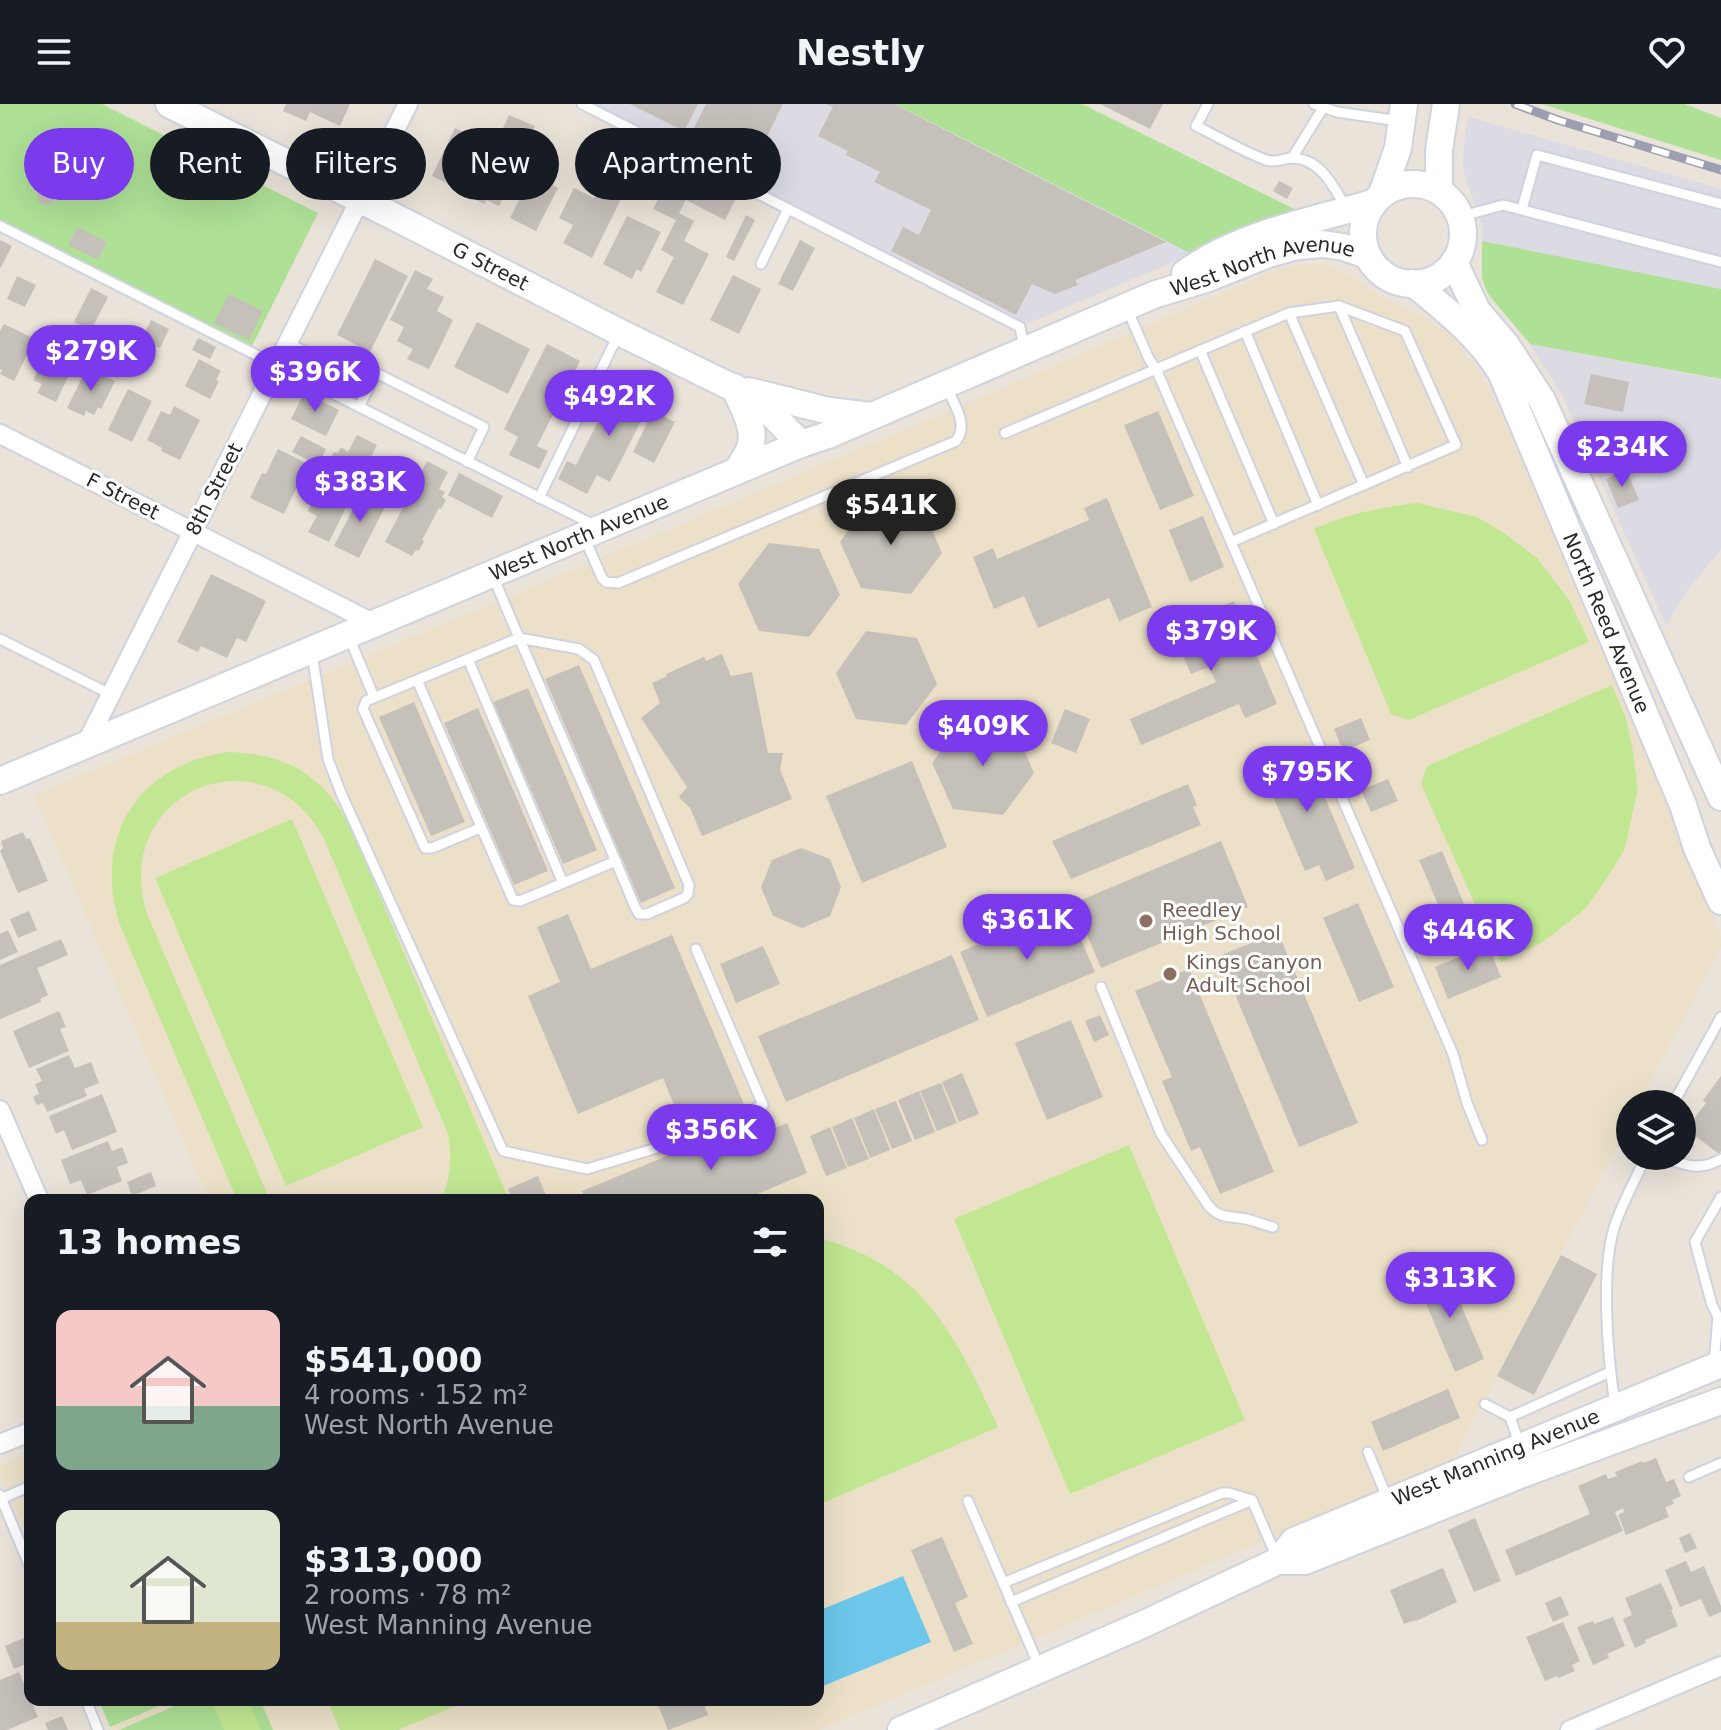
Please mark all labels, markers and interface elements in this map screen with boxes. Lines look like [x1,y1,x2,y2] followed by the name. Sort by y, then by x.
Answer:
[32,30,76,74] icon: menu
[1645,30,1689,74] icon: heart
[796,32,925,73] text: Nestly
[24,128,134,200] chip: Buy
[150,128,270,200] chip: Rent
[286,128,426,200] chip: Filters
[442,128,559,200] chip: New
[575,128,781,200] chip: Apartment
[1167,231,1358,301] street label: West North Avenue
[448,237,533,296] street label: G Street
[35,325,147,393] pin: $279K
[45,336,137,366] text: $279K
[259,346,371,414] pin: $396K
[269,357,361,387] text: $396K
[553,370,665,438] pin: $492K
[563,381,655,411] text: $492K
[1566,421,1678,489] pin: $234K
[1576,432,1668,462] text: $234K
[181,439,248,539] street label: 8th Street
[304,456,416,524] pin: $383K
[83,467,164,525] street label: F Street
[314,467,406,497] text: $383K
[835,479,947,547] pin: $541K
[486,489,672,586] street label: West North Avenue
[845,490,937,520] text: $541K
[1558,529,1655,717] street label: North Reed Avenue
[1155,605,1267,673] pin: $379K
[1165,616,1257,646] text: $379K
[927,700,1039,768] pin: $409K
[937,711,1029,741] text: $409K
[1251,746,1363,814] pin: $795K
[1261,757,1353,787] text: $795K
[971,894,1083,962] pin: $361K
[1162,898,1281,945] place label: Reedley High School
[1412,904,1524,972] pin: $446K
[981,905,1073,935] text: $361K
[1137,912,1155,930] marker: Reedley High School
[1422,915,1514,945] text: $446K
[1186,950,1322,997] place label: Kings Canyon Adult School
[1161,965,1179,983] marker: Kings Canyon Adult School
[1616,1090,1696,1170] map controls
[1616,1090,1696,1170] button: layers
[655,1104,767,1172] pin: $356K
[665,1115,757,1145] text: $356K
[748,1220,792,1264] icon: filters
[56,1222,241,1262] text: 13 homes
[1394,1252,1506,1320] pin: $313K
[1404,1263,1496,1293] text: $313K
[304,1340,483,1380] text: $541,000
[120,1342,216,1438] icon: home
[304,1380,528,1410] text: 4 rooms · 152 m²
[1389,1404,1603,1511] street label: West Manning Avenue
[304,1410,554,1440] text: West North Avenue
[304,1540,483,1580] text: $313,000
[120,1542,216,1638] icon: home
[304,1580,512,1610] text: 2 rooms · 78 m²
[304,1610,593,1640] text: West Manning Avenue

